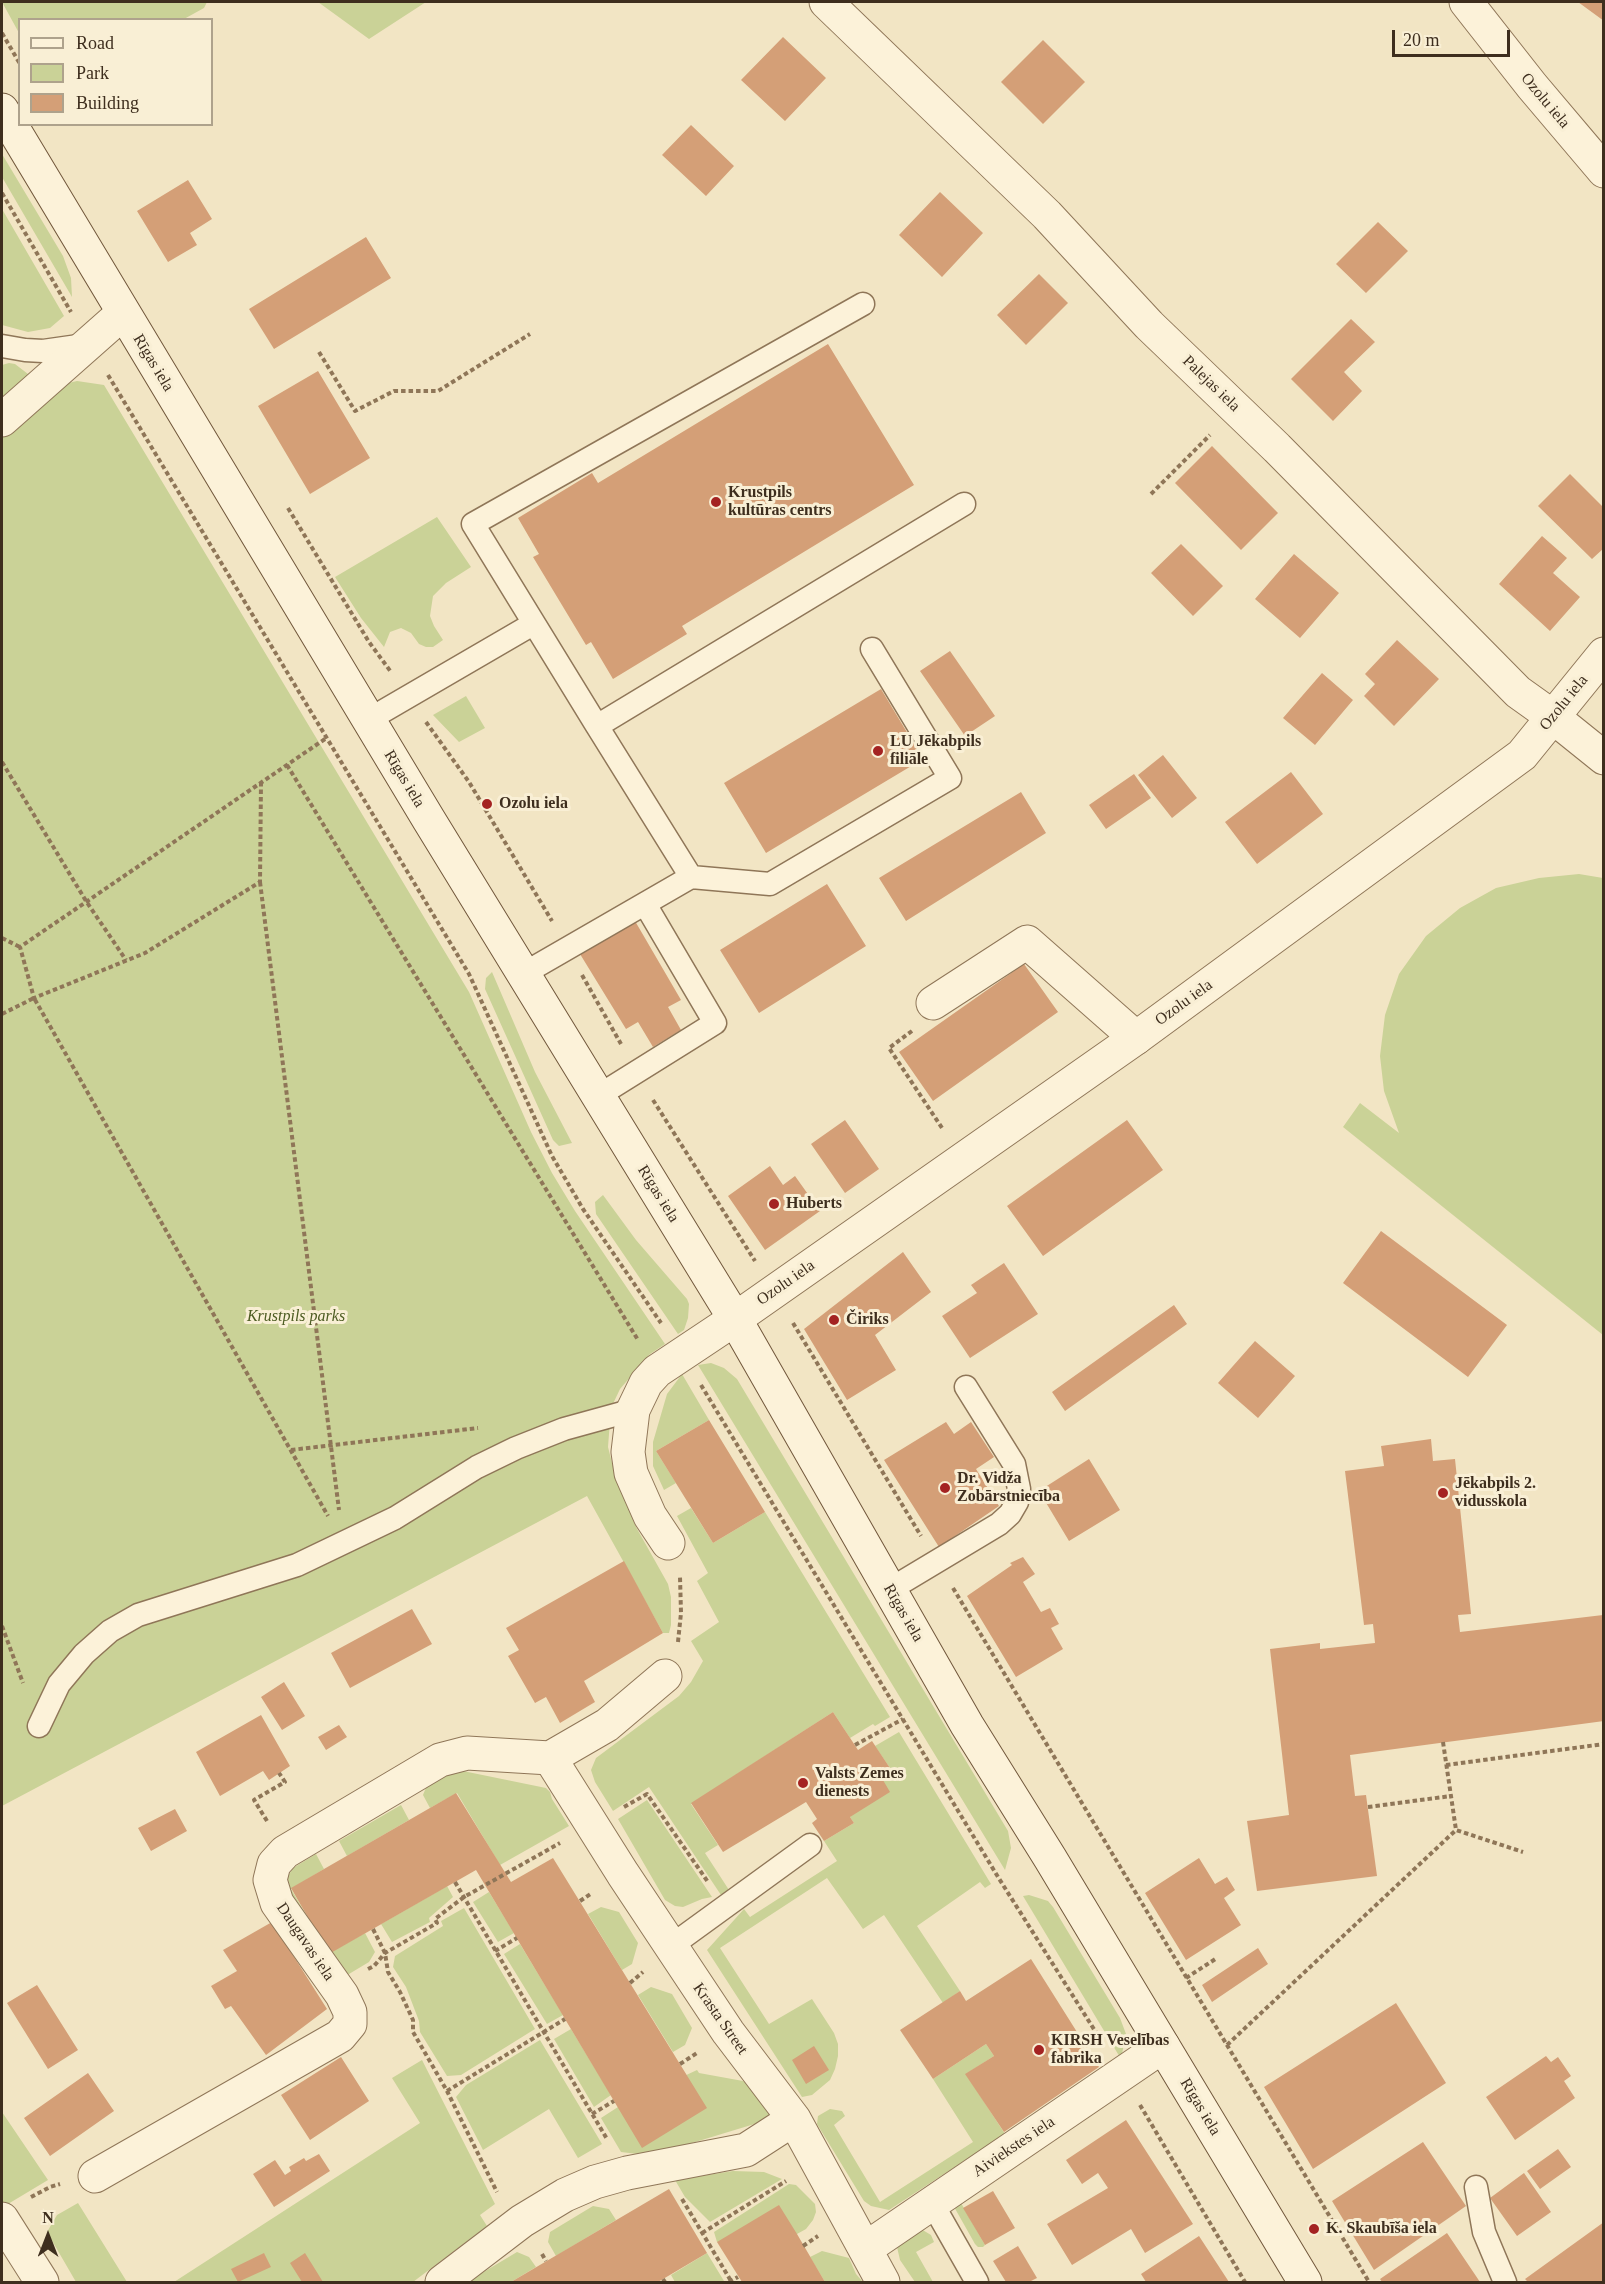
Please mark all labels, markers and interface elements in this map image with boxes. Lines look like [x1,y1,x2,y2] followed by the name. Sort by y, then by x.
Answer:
[18,18,213,126] legend
[1395,18,1514,56] scale bar
[1403,30,1440,50] text: 20 m
[76,33,114,53] text: Road
[76,63,109,83] text: Park
[1516,69,1574,133] street label: Ozolu iela
[76,93,139,113] text: Building
[128,331,178,395] street label: Rīgas iela
[1178,352,1244,416] street label: Palejas iela
[728,483,832,521] place label: Krustpils kultūras centrs
[709,495,723,509] marker: Krustpils kultūras centrs
[1536,671,1592,735] street label: Ozolu iela
[890,732,981,770] place label: LU Jēkabpils filiāle
[871,744,885,758] marker: LU Jēkabpils filiāle
[379,747,429,811] street label: Rīgas iela
[499,794,568,814] place label: Ozolu iela
[480,797,494,811] marker: Ozolu iela
[1152,976,1216,1030] street label: Ozolu iela
[633,1162,683,1226] street label: Rīgas iela
[786,1194,842,1214] place label: Huberts
[767,1197,781,1211] marker: Huberts
[753,1256,819,1310] street label: Ozolu iela
[247,1307,345,1327] park label: Krustpils parks
[846,1310,889,1330] place label: Čiriks
[827,1313,841,1327] marker: Čiriks
[957,1469,1060,1507] place label: Dr. Vidža Zobārstniecība
[1455,1474,1536,1512] place label: Jēkabpils 2. vidusskola
[938,1481,952,1495] marker: Dr. Vidža Zobārstniecība
[1436,1486,1450,1500] marker: Jēkabpils 2. vidusskola
[879,1581,927,1645] street label: Rīgas iela
[815,1764,904,1802] place label: Valsts Zemes dienests
[796,1776,810,1790] marker: Valsts Zemes dienests
[272,1899,338,1985] street label: Daugavas iela
[688,1979,752,2059] street label: Krasta Street
[1051,2031,1169,2069] place label: KIRSH Veselības fabrika
[1032,2043,1046,2057] marker: KIRSH Veselības fabrika
[1175,2075,1225,2139] street label: Rīgas iela
[969,2113,1059,2181] street label: Aiviekstes iela
[18,2206,78,2266] north arrow
[42,2209,54,2226] text: N
[1326,2219,1437,2239] place label: K. Skaubīša iela
[1307,2222,1321,2236] marker: K. Skaubīša iela

